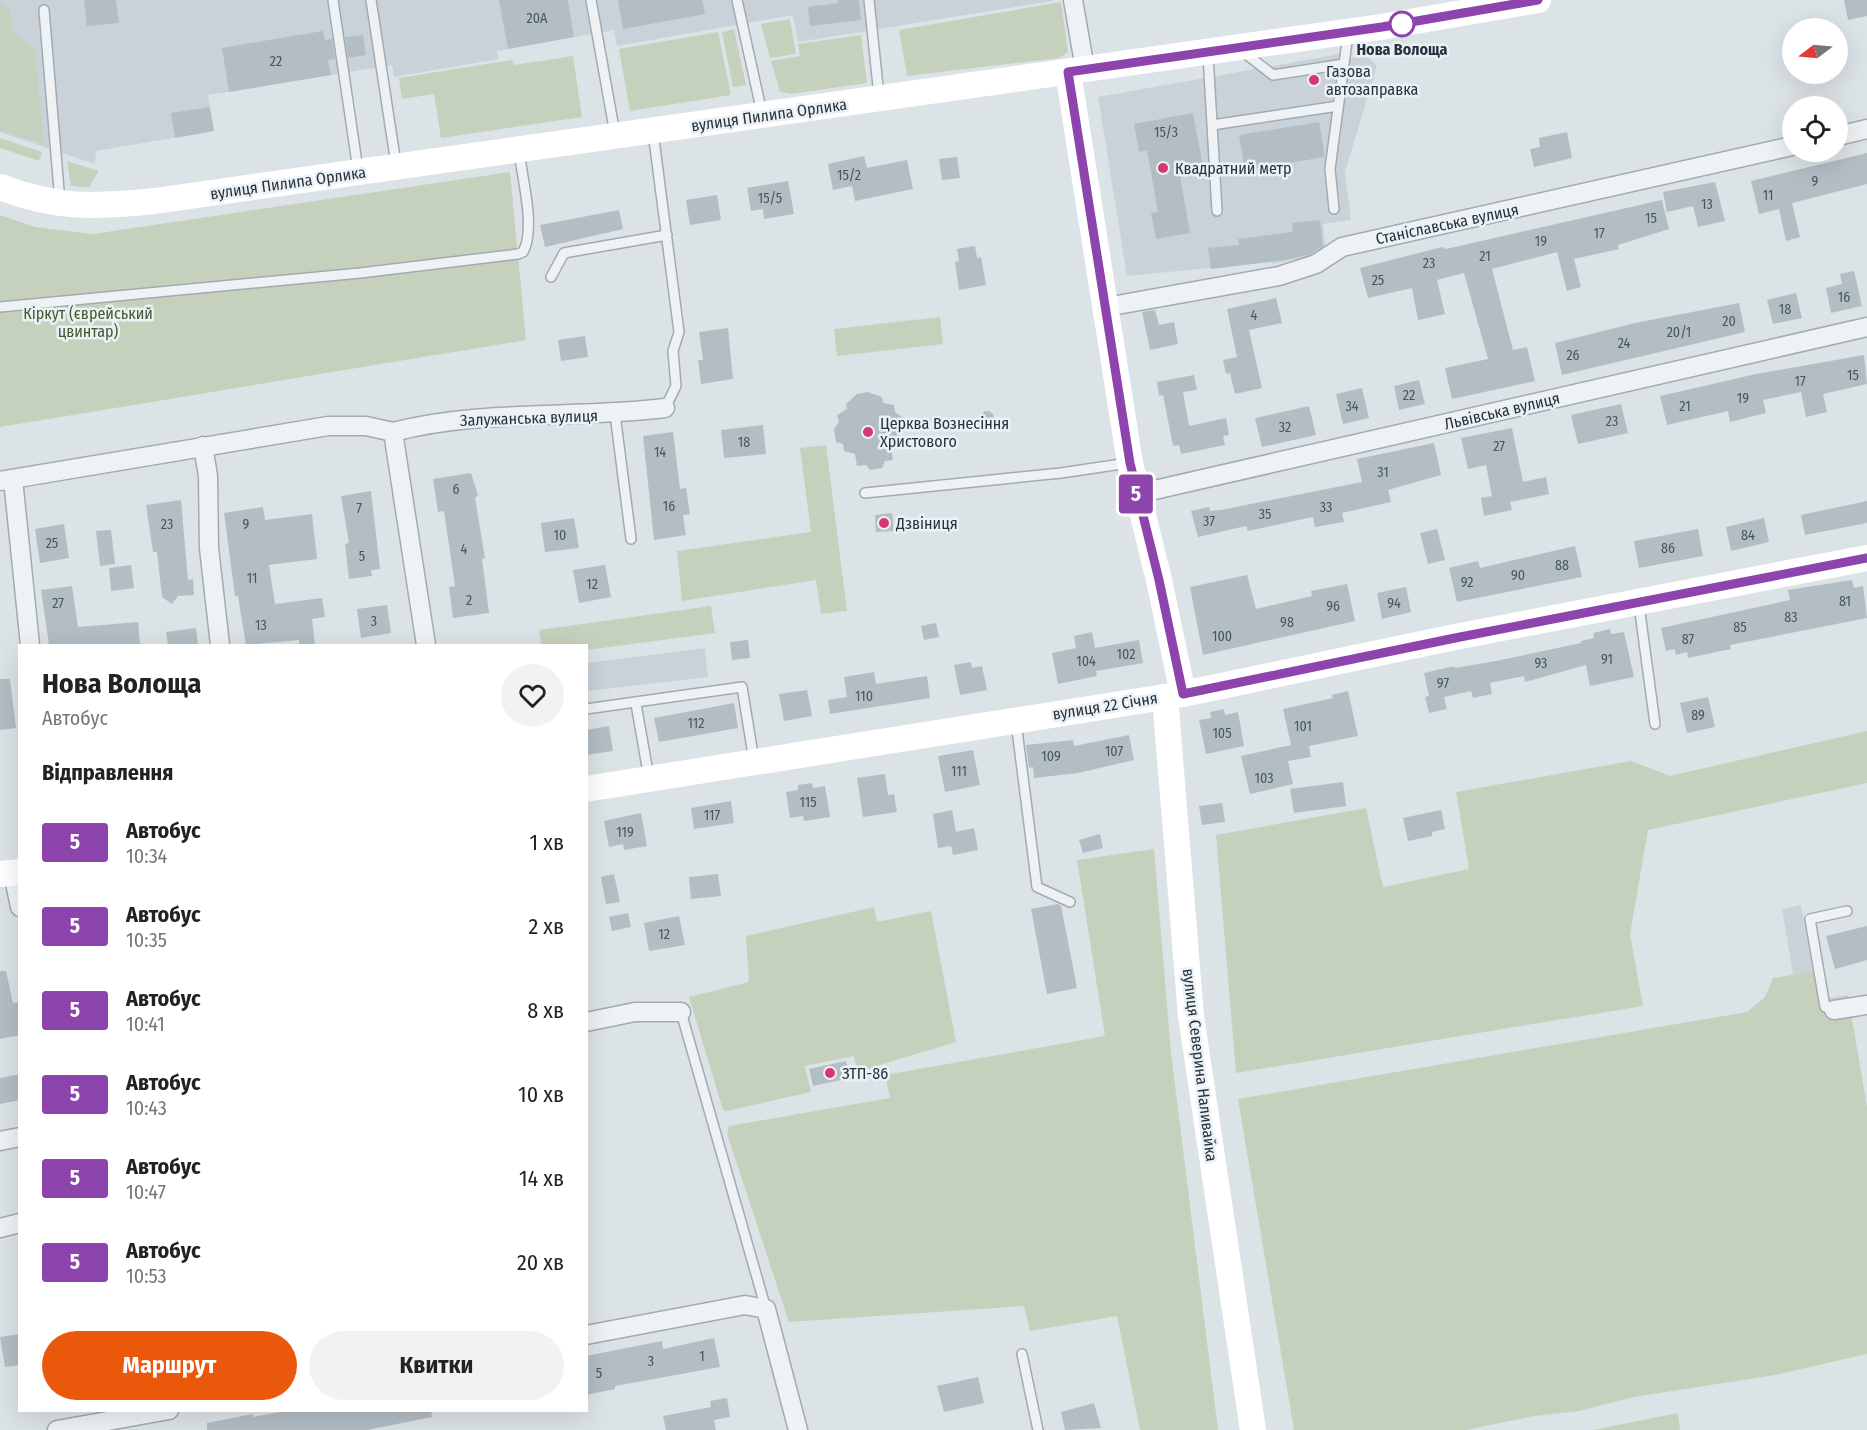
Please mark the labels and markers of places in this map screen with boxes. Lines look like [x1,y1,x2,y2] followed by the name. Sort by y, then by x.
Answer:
[1389,11,1415,37] marker: Нова Волоща
[1356,40,1448,59] place label: Нова Волоща
[1326,62,1418,99] place label: Газова автозаправка
[1307,73,1321,87] marker: Газова автозаправка
[1175,159,1291,178] place label: Квадратний метр
[1156,161,1170,175] marker: Квадратний метр
[880,414,1009,451] place label: Церква Вознесіння Христового
[861,425,875,439] marker: Церква Вознесіння Христового
[895,514,958,533] place label: Дзвіниця
[877,516,891,530] marker: Дзвіниця
[842,1064,888,1083] place label: ЗТП-86
[823,1066,837,1080] marker: ЗТП-86

